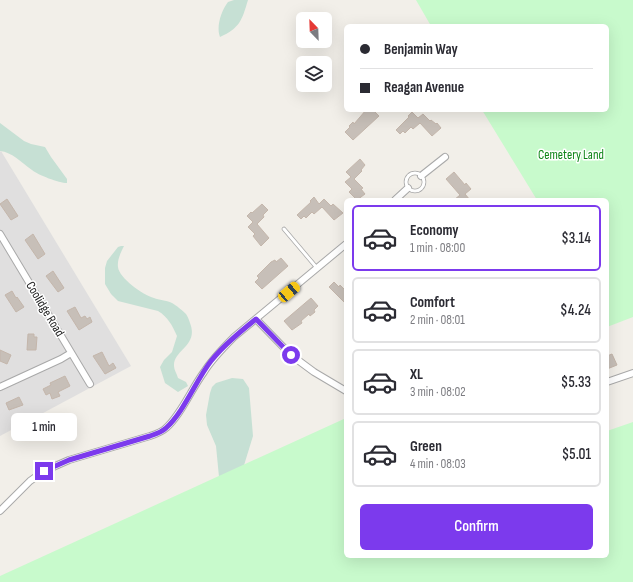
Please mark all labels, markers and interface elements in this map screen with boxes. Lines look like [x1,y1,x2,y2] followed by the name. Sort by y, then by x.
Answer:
[296,12,332,48] north arrow
[296,12,332,92] map controls
[384,40,458,59] text: Benjamin Way
[296,56,332,92] button: layers
[384,78,464,97] text: Reagan Avenue
[538,147,604,163] park label: Cemetery Land
[362,220,398,256] icon: car
[410,221,459,240] text: Economy
[561,229,591,248] text: $3.14
[410,240,465,256] text: 1 min · 08:00
[22,278,68,340] street label: Coolidge Road
[276,280,302,304] car
[362,292,398,328] icon: car
[410,293,455,312] text: Comfort
[560,301,591,320] text: $4.24
[410,312,465,328] text: 2 min · 08:01
[282,346,300,364] route start
[362,364,398,400] icon: car
[410,365,423,384] text: XL
[561,373,591,392] text: $5.33
[410,384,466,400] text: 3 min · 08:02
[11,413,77,441] callout: 1 min
[32,419,56,435] text: 1 min
[362,436,398,472] icon: car
[410,437,442,456] text: Green
[562,445,591,464] text: $5.01
[410,456,466,472] text: 4 min · 08:03
[35,462,53,480] route end
[360,504,593,550] button: Confirm

